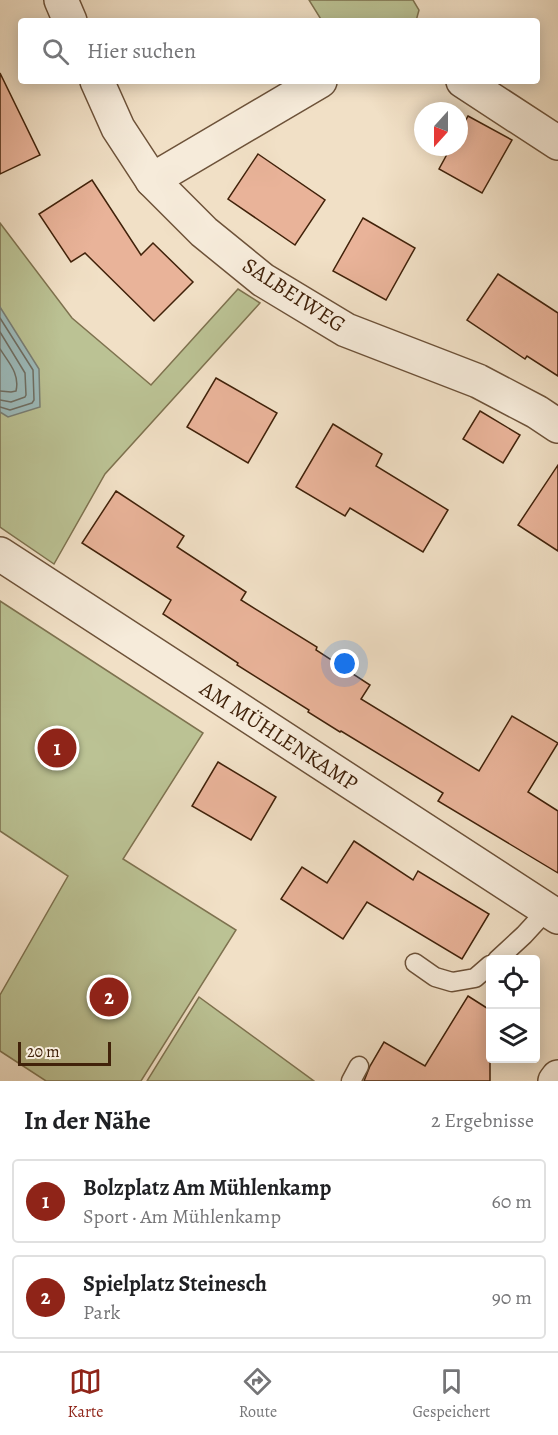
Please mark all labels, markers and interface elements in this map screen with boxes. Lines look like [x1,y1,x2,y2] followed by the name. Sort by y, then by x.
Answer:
[18,18,540,84] search box
[39,35,72,68] icon: search
[87,36,196,66] text: Hier suchen
[414,102,468,156] north arrow
[237,251,351,339] street label: SALBEIWEG
[330,649,359,678] your location
[193,673,364,798] street label: AM MÜHLENKAMP
[38,726,76,771] pin: 1
[486,955,540,1063] map controls
[486,955,540,1009] button: locate
[90,974,128,1020] pin: 2
[486,1009,540,1063] button: layers
[18,1039,111,1066] scale bar
[27,1041,60,1063] text: 20 m
[24,1103,151,1138] text: In der Nähe
[431,1107,534,1134] text: 2 Ergebnisse
[83,1173,331,1203] text: Bolzplatz Am Mühlenkamp
[42,1188,49,1215] text: 1
[492,1188,532,1215] text: 60 m
[83,1203,281,1230] text: Sport · Am Mühlenkamp
[83,1269,267,1299] text: Spielplatz Steinesch
[41,1284,50,1311] text: 2
[492,1284,532,1311] text: 90 m
[83,1299,121,1326] text: Park
[68,1365,104,1423] tab: Karte
[239,1365,277,1423] tab: Route
[412,1365,490,1423] tab: Gespeichert

